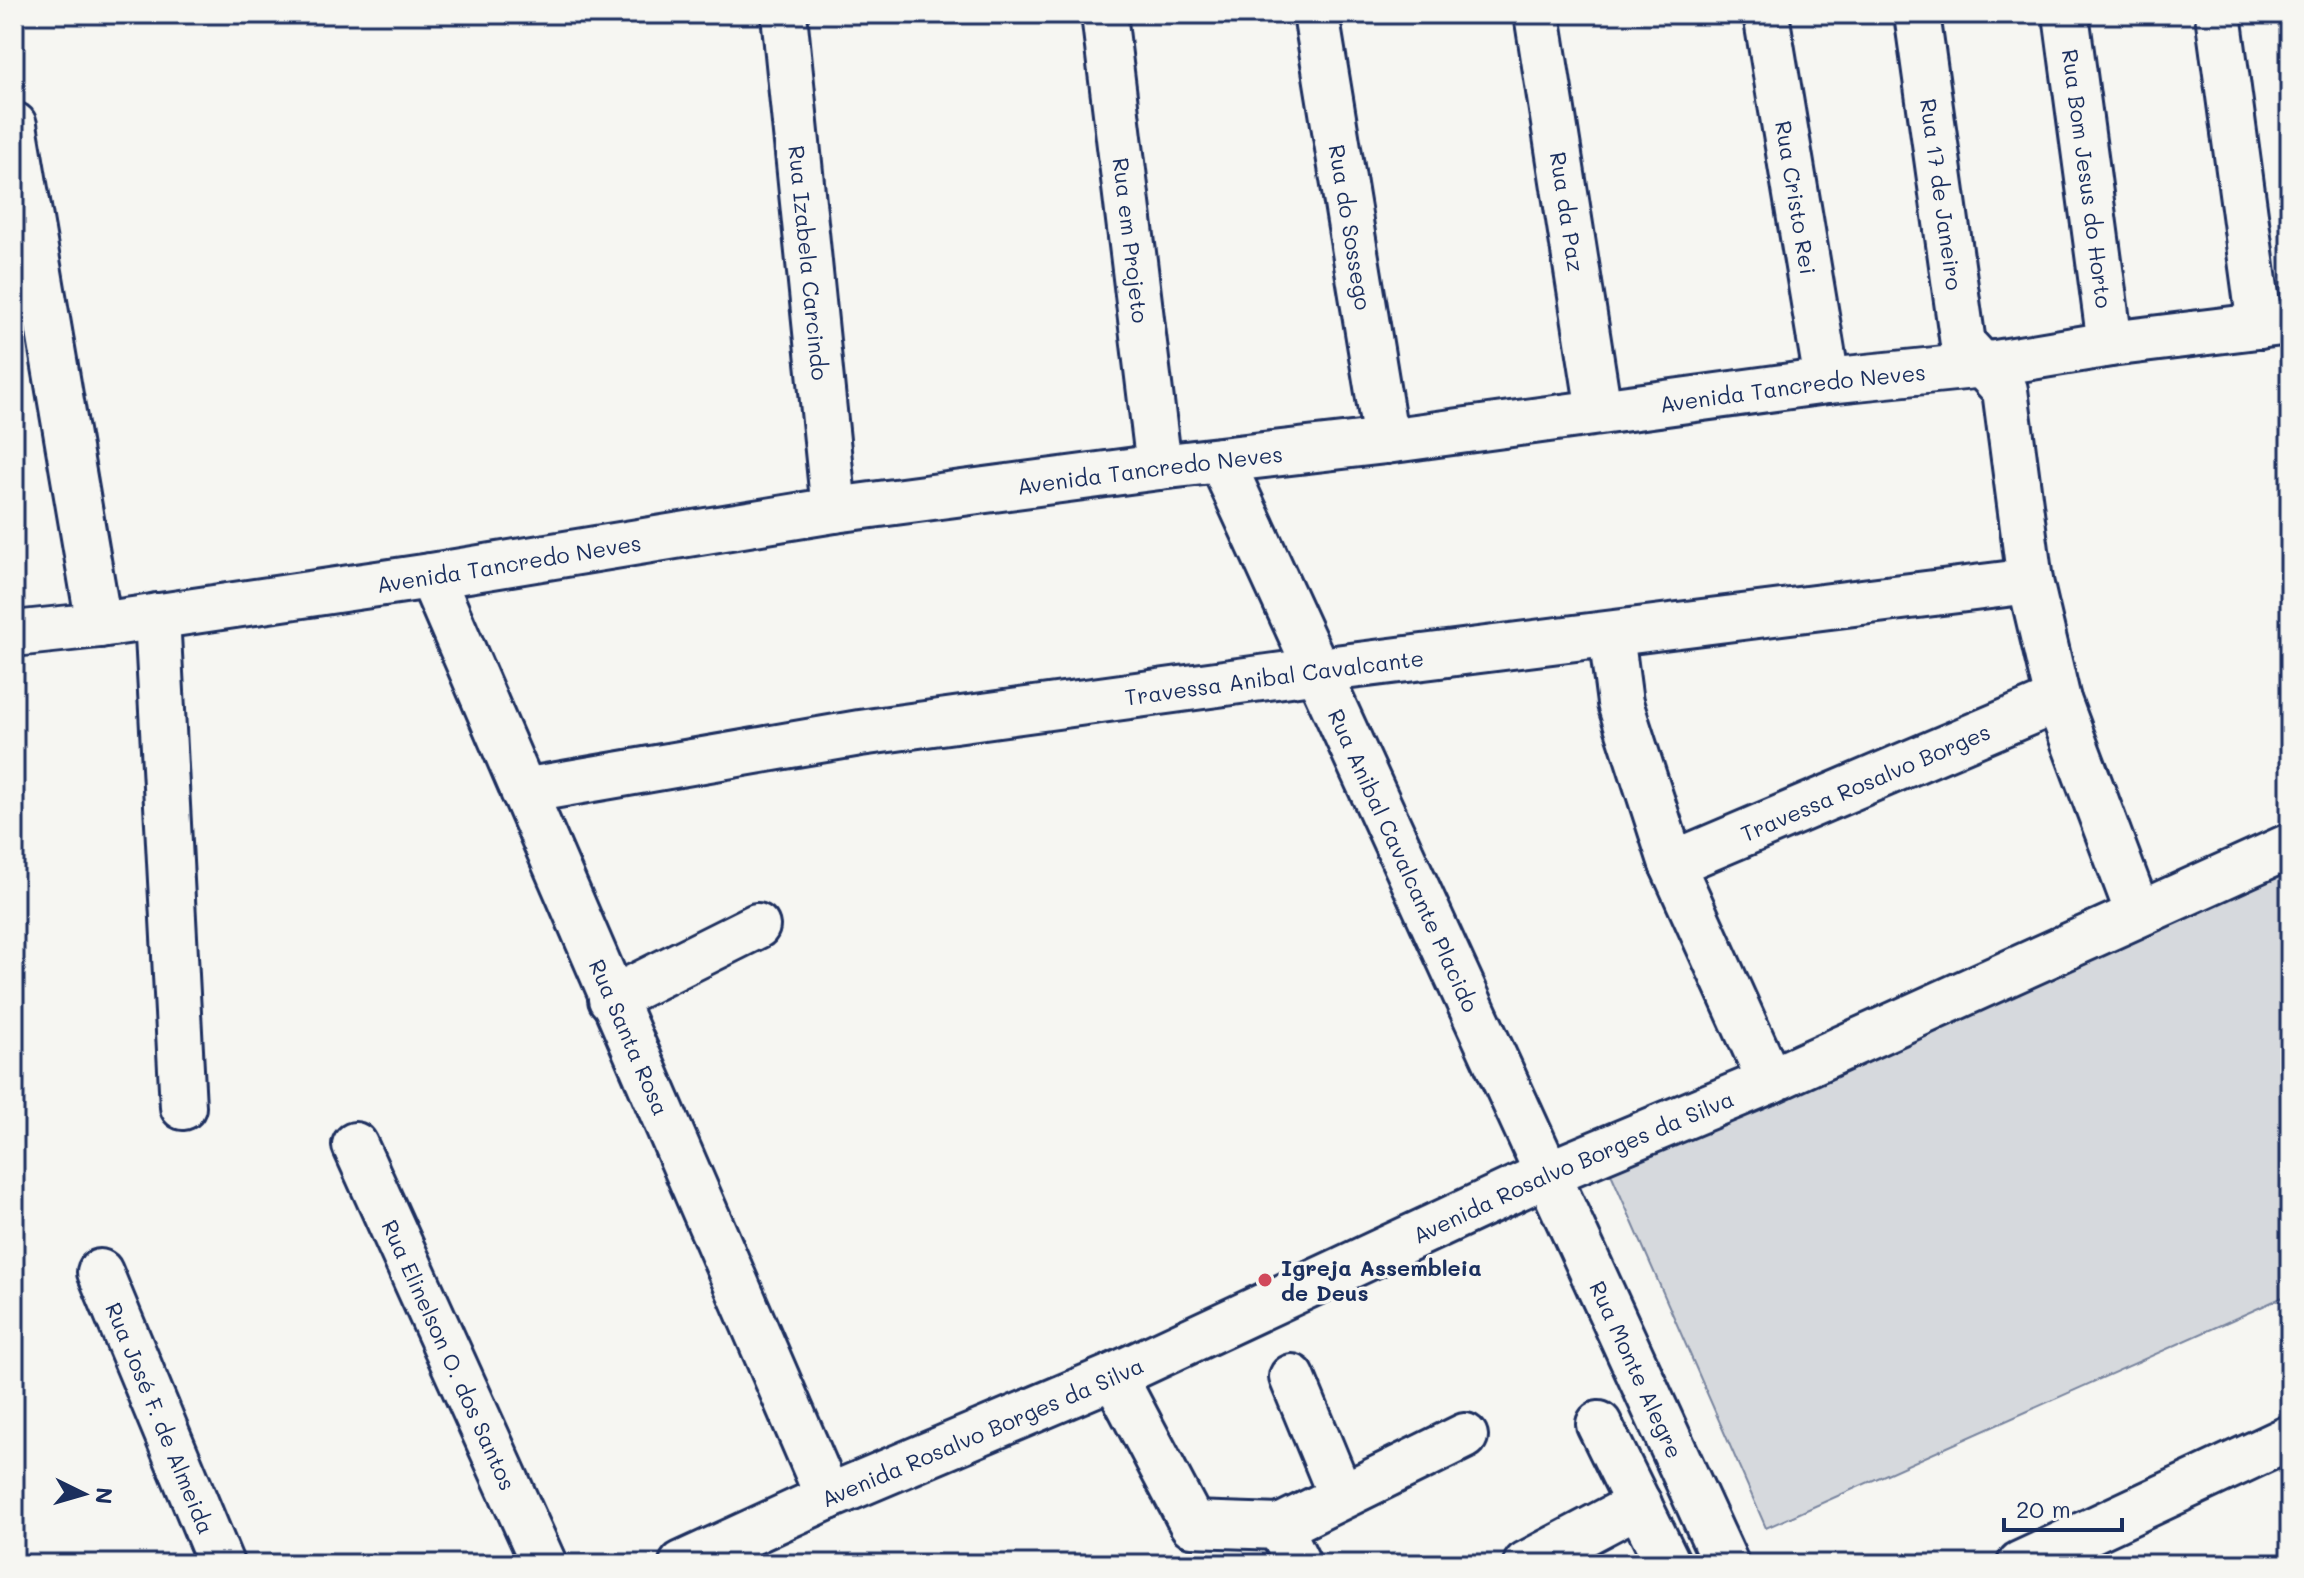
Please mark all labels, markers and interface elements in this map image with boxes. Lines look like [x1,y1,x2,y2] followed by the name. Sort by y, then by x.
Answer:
[2056,47,2120,310] street label: Rua Bom Jesus do Horto
[1914,97,1970,292] street label: Rua 17 de Janeiro
[1769,118,1824,276] street label: Rua Cristo Rei
[1323,142,1379,312] street label: Rua do Sossego
[783,144,835,382] street label: Rua Izabela Carcindo
[1544,150,1592,274] street label: Rua da Paz
[1107,156,1156,325] street label: Rua em Projeto
[1658,357,1927,418] street label: Avenida Tancredo Neves
[1015,438,1284,500] street label: Avenida Tancredo Neves
[375,527,643,598] street label: Avenida Tancredo Neves
[1123,643,1425,711] street label: Travessa Anibal Cavalcante
[1322,704,1486,1016] street label: Rua Anibal Cavalcante Placido
[1736,716,1994,848] street label: Travessa Rosalvo Borges
[583,954,676,1120] street label: Rua Santa Rosa
[1408,1083,1738,1249] street label: Avenida Rosalvo Borges da Silva
[376,1215,523,1494] street label: Rua Elinelson O. dos Santos
[1281,1253,1482,1307] place label: Igreja Assembleia de Deus
[1256,1271,1274,1289] marker: Igreja Assembleia de Deus
[1584,1276,1690,1463] street label: Rua Monte Alegre
[100,1298,221,1538] street label: Rua José F. de Almeida
[816,1350,1148,1513] street label: Avenida Rosalvo Borges da Silva
[44,1454,124,1534] north arrow
[2004,1482,2122,1532] scale bar
[89,1486,120,1505] text: N
[2016,1493,2071,1524] text: 20 m

